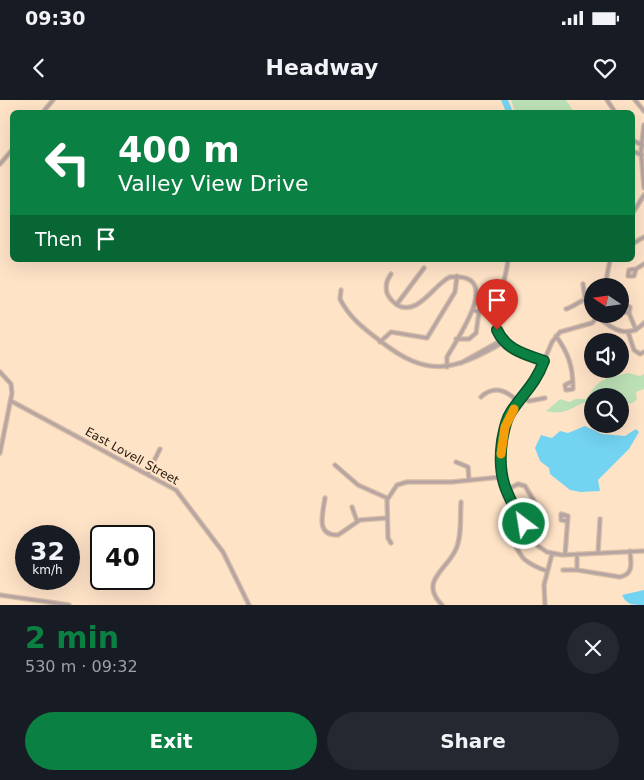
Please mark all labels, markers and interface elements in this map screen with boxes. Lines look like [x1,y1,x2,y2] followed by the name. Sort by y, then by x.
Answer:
[25,7,85,29] text: 09:30
[25,54,53,82] icon: back
[591,54,619,82] icon: heart
[266,55,378,80] text: Headway
[35,130,100,195] icon: left
[118,130,240,170] text: 400 m
[118,171,308,196] text: Valley View Drive
[92,225,120,253] icon: arrive
[35,228,82,250] text: Then
[584,278,629,322] north arrow
[584,278,629,433] map controls
[476,279,518,330] pin
[483,286,511,314] icon: arrive
[584,333,629,378] button: sound
[584,388,629,433] button: search
[83,424,182,488] street label: East Lovell Street
[497,497,549,549] position arrow
[90,525,155,590] speed limit sign: 40
[30,537,65,566] text: 32
[32,563,63,577] text: km/h
[25,620,119,655] text: 2 min
[567,622,619,674] button: close
[25,657,138,676] text: 530 m · 09:32
[25,712,317,770] button: Exit
[327,712,619,770] button: Share

